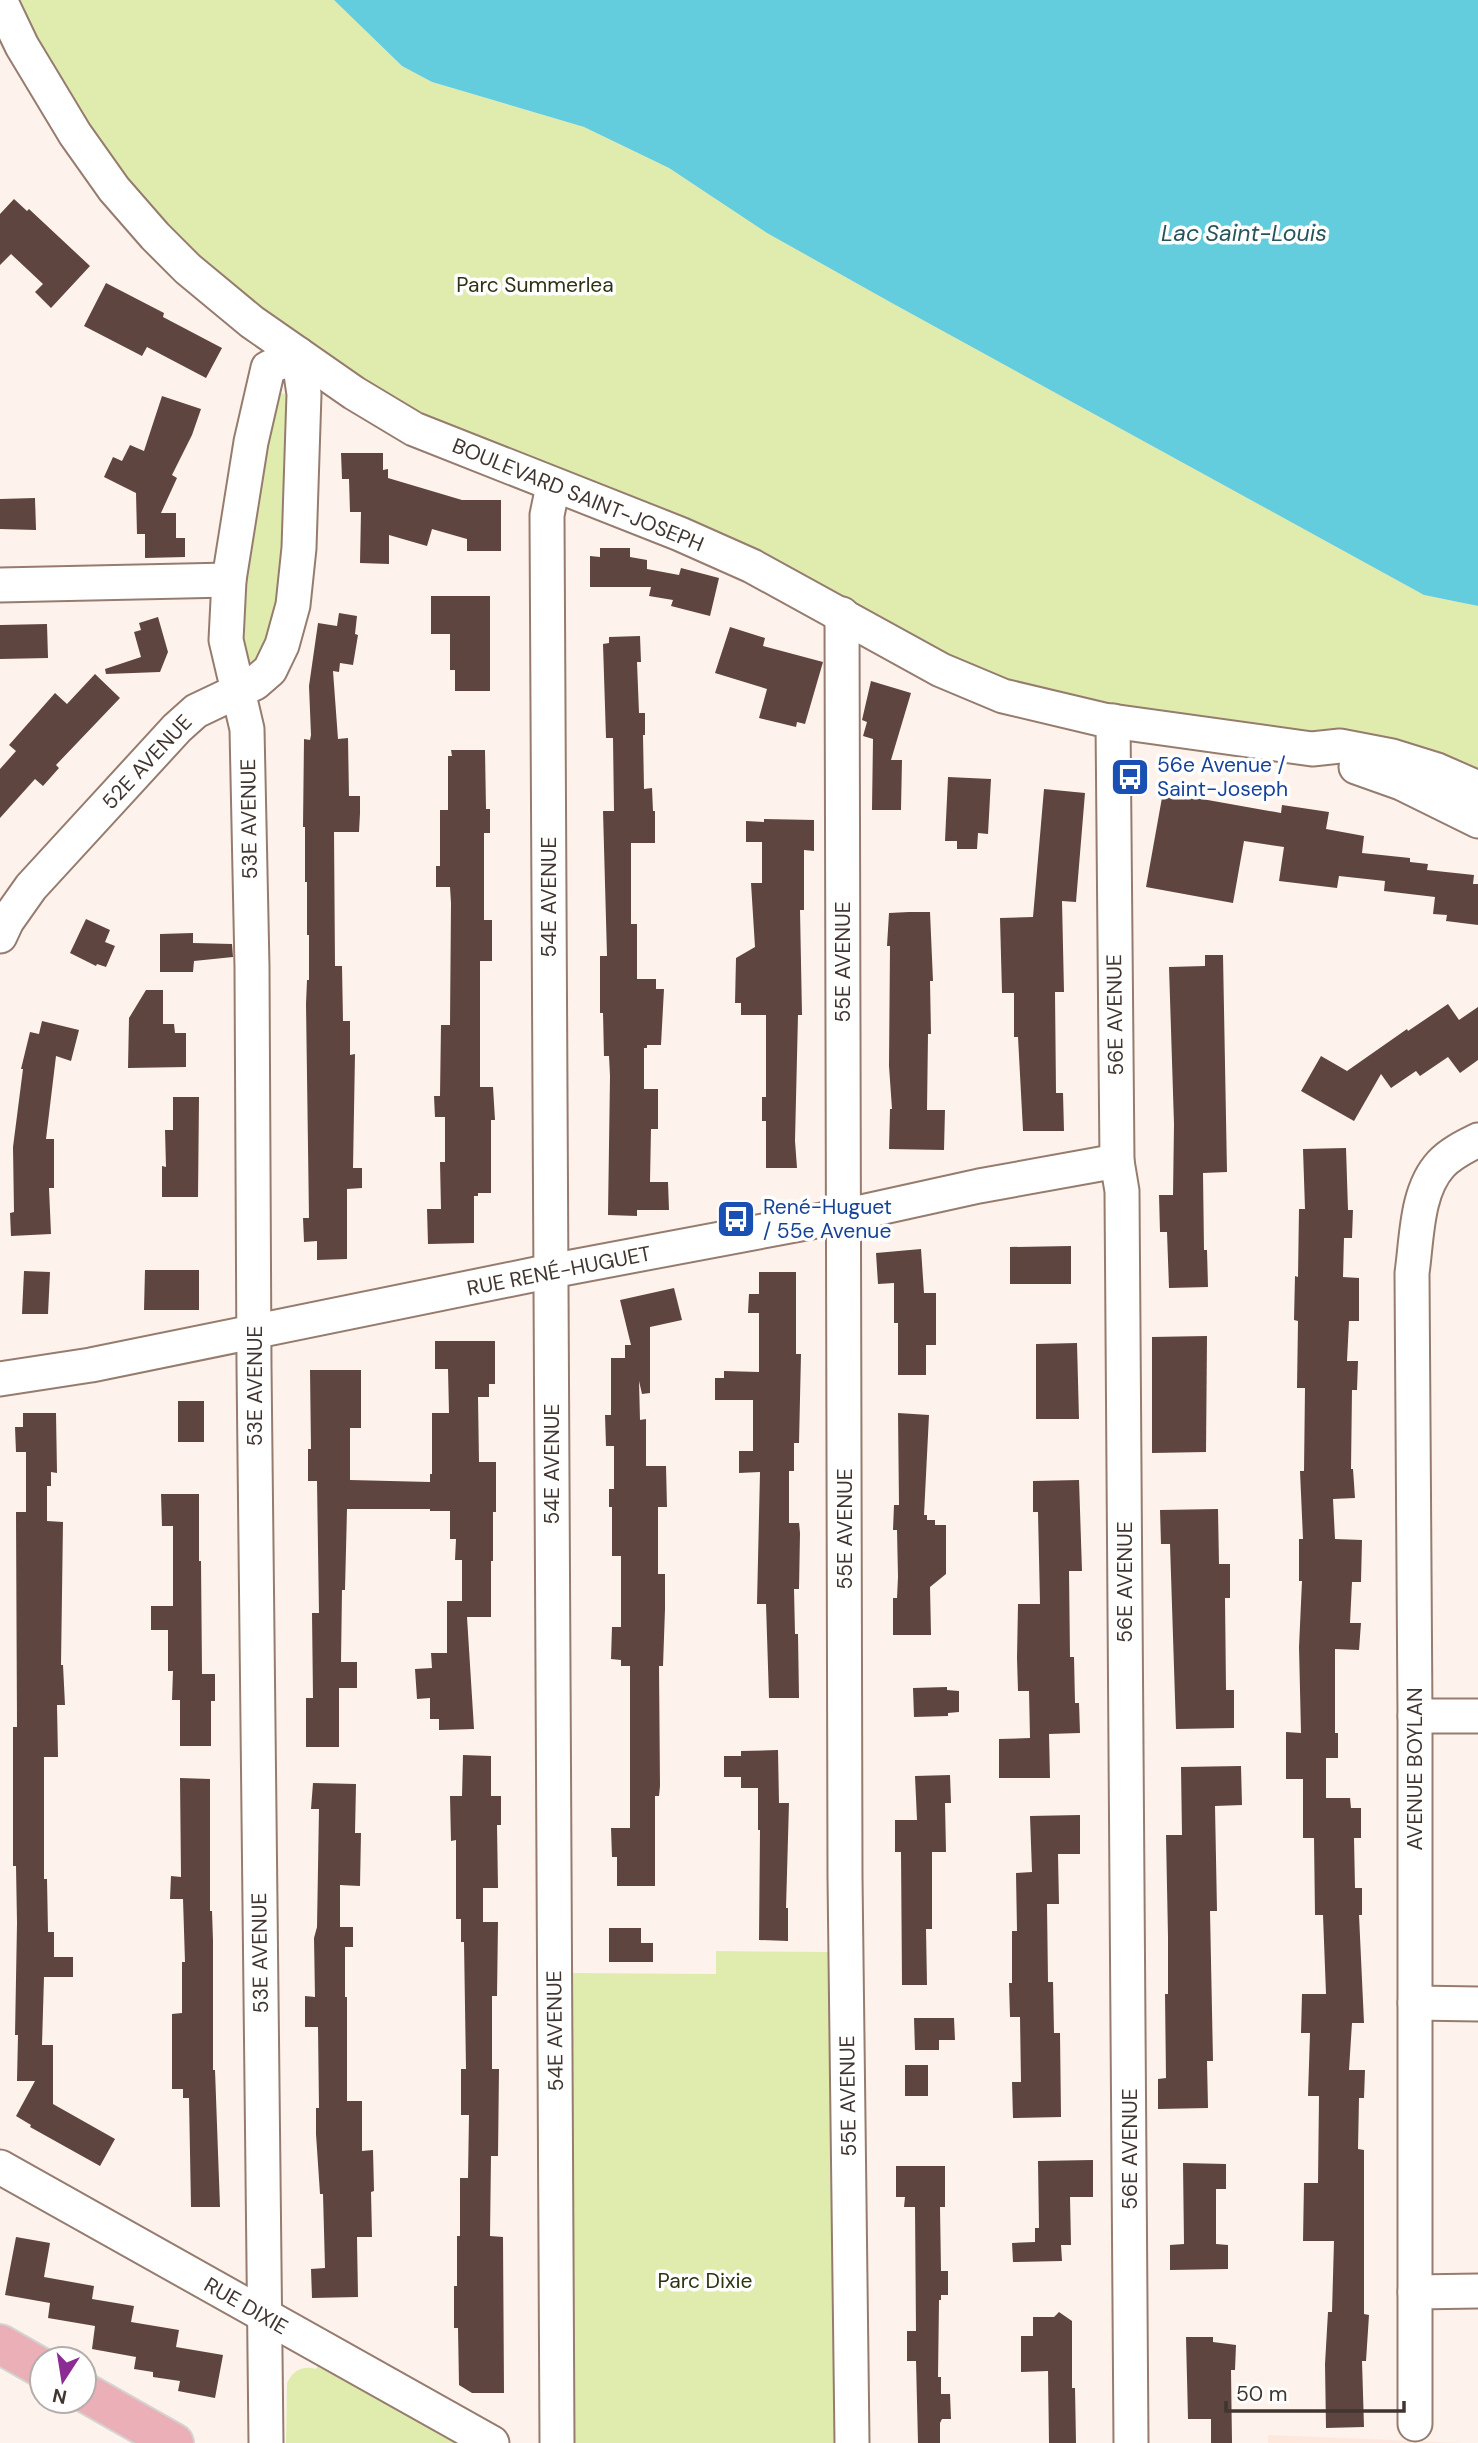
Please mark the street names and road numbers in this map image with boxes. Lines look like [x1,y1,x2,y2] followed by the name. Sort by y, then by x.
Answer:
[448,432,708,558] street label: BOULEVARD SAINT-JOSEPH
[96,709,198,815] street label: 52E AVENUE
[234,758,264,880] street label: 53E AVENUE
[535,837,563,957] street label: 54E AVENUE
[829,901,857,1023] street label: 55E AVENUE
[1100,954,1130,1076] street label: 56E AVENUE
[464,1239,654,1303] street label: RUE RENÉ-HUGUET
[241,1326,269,1446] street label: 53E AVENUE
[538,1404,566,1524] street label: 54E AVENUE
[831,1468,859,1590] street label: 55E AVENUE
[1111,1521,1139,1643] street label: 56E AVENUE
[1401,1687,1429,1851] street label: AVENUE BOYLAN
[245,1892,275,2014] street label: 53E AVENUE
[540,1970,570,2092] street label: 54E AVENUE
[833,2035,863,2157] street label: 55E AVENUE
[1116,2088,1144,2210] street label: 56E AVENUE
[199,2271,293,2341] street label: RUE DIXIE

